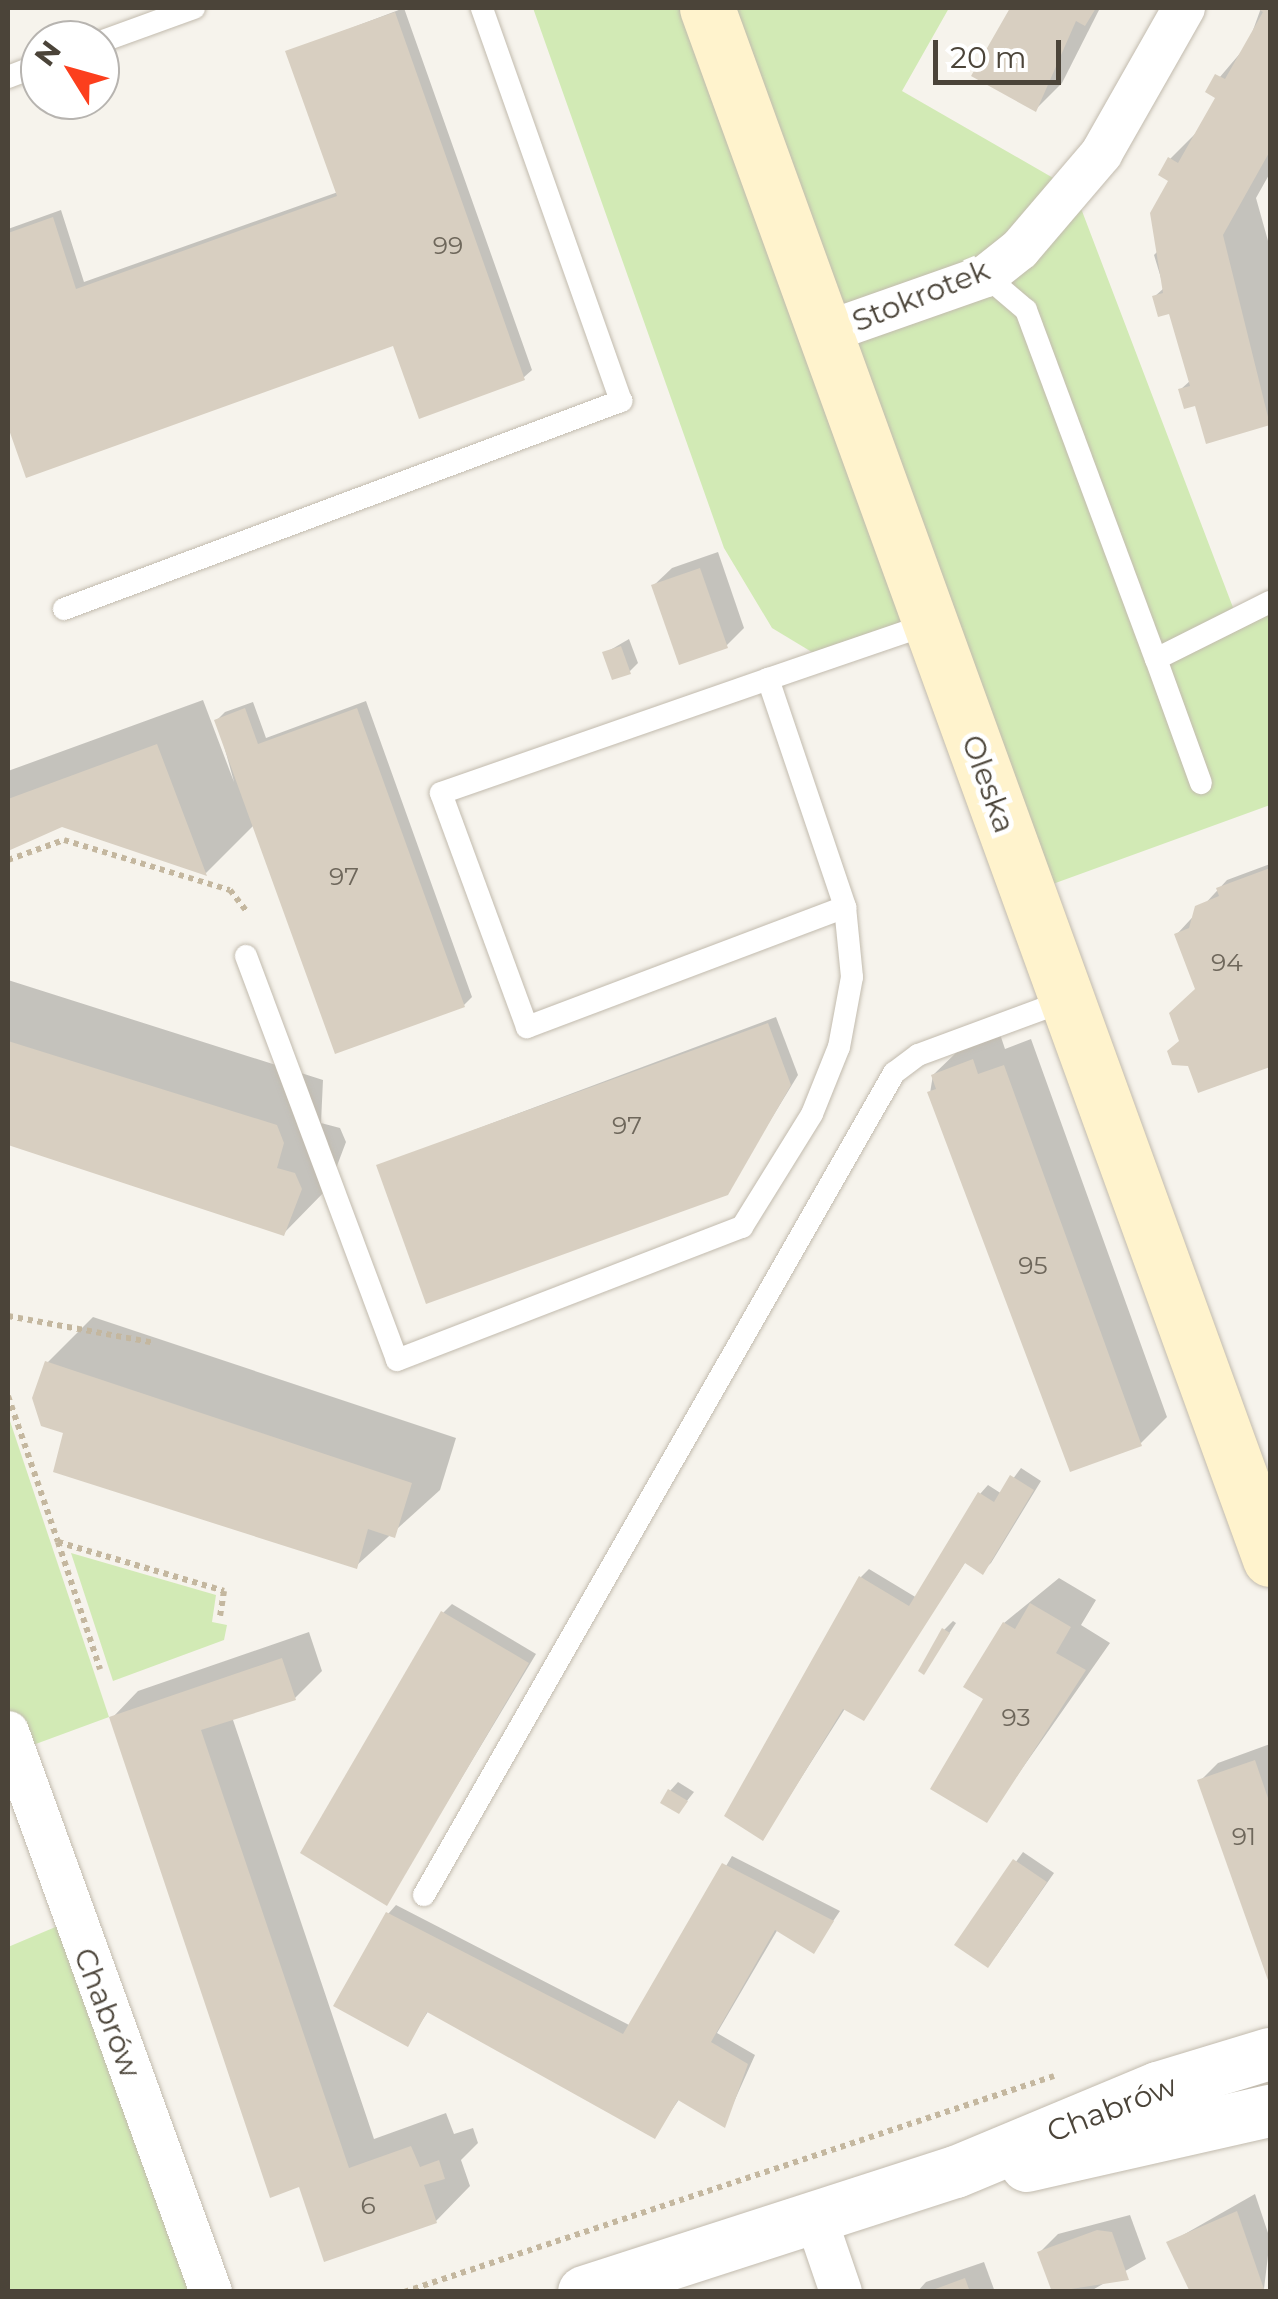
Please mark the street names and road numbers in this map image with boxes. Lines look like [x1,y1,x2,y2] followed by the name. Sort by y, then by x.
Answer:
[847,252,995,340] street label: Stokrotek
[954,730,1022,838] street label: Oleska
[66,1943,148,2083] street label: Chabrów
[1042,2068,1182,2150] street label: Chabrów

